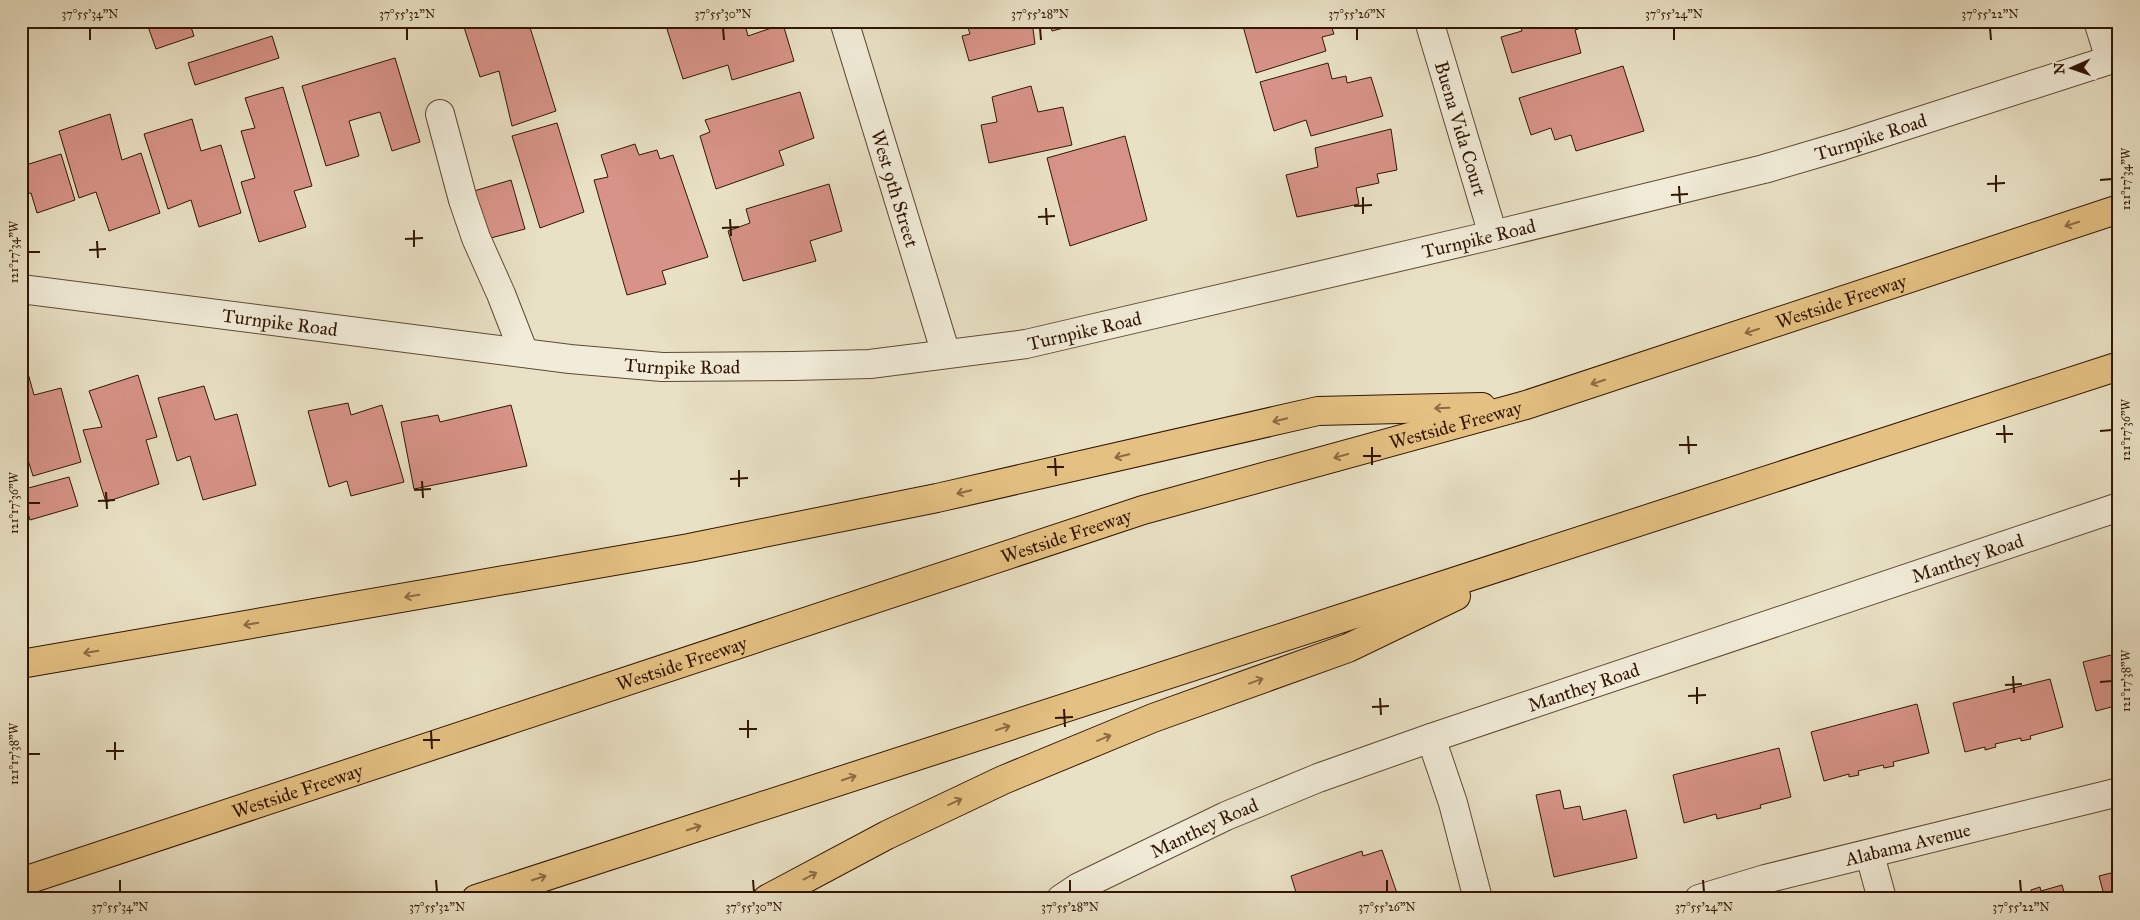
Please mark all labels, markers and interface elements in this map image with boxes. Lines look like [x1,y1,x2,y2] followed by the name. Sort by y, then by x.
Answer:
[62,7,118,21] text: 37°55'34"N
[379,7,435,21] text: 37°55'32"N
[694,7,752,21] text: 37°55'30"N
[1011,7,1069,21] text: 37°55'28"N
[1328,7,1386,21] text: 37°55'26"N
[1645,7,1703,21] text: 37°55'24"N
[1961,7,2019,21] text: 37°55'22"N
[2048,42,2098,92] north arrow
[1430,58,1492,199] street label: Buena Vida Court
[2051,62,2068,75] text: N
[1812,108,1930,165] street label: Turnpike Road
[866,127,924,250] street label: West 9th Street
[2119,147,2133,210] text: 121°17'34"W
[1420,213,1538,263] street label: Turnpike Road
[7,220,21,283] text: 121°17'34"W
[2065,220,2081,230] one-way arrow
[1773,268,1910,333] street label: Westside Freeway
[221,303,339,341] street label: Turnpike Road
[1025,306,1144,355] street label: Turnpike Road
[1744,326,1760,336] one-way arrow
[623,352,741,379] street label: Turnpike Road
[1590,377,1606,387] one-way arrow
[1387,395,1525,453] street label: Westside Freeway
[2119,398,2133,461] text: 121°17'36"W
[1434,403,1450,412] one-way arrow
[1273,415,1289,425] one-way arrow
[1333,451,1349,461] one-way arrow
[1114,452,1130,461] one-way arrow
[7,471,21,534] text: 121°17'36"W
[956,488,972,497] one-way arrow
[998,503,1135,568] street label: Westside Freeway
[1908,528,2027,587] street label: Manthey Road
[404,592,420,602] one-way arrow
[244,620,260,630] one-way arrow
[613,630,751,695] street label: Westside Freeway
[84,647,100,657] one-way arrow
[2119,649,2133,712] text: 121°17'38"W
[1525,657,1643,716] street label: Manthey Road
[1248,676,1263,685] one-way arrow
[7,722,21,785] text: 121°17'38"W
[995,723,1010,732] one-way arrow
[1096,733,1111,742] one-way arrow
[229,758,367,823] street label: Westside Freeway
[840,773,856,782] one-way arrow
[1146,792,1262,862] street label: Manthey Road
[947,797,962,807] one-way arrow
[1842,817,1973,871] street label: Alabama Avenue
[686,823,702,833] one-way arrow
[802,871,817,880] one-way arrow
[531,873,547,883] one-way arrow
[92,900,148,914] text: 37°55'34"N
[409,900,465,914] text: 37°55'32"N
[725,900,783,914] text: 37°55'30"N
[1041,900,1099,914] text: 37°55'28"N
[1358,900,1416,914] text: 37°55'26"N
[1675,900,1733,914] text: 37°55'24"N
[1992,900,2050,914] text: 37°55'22"N

